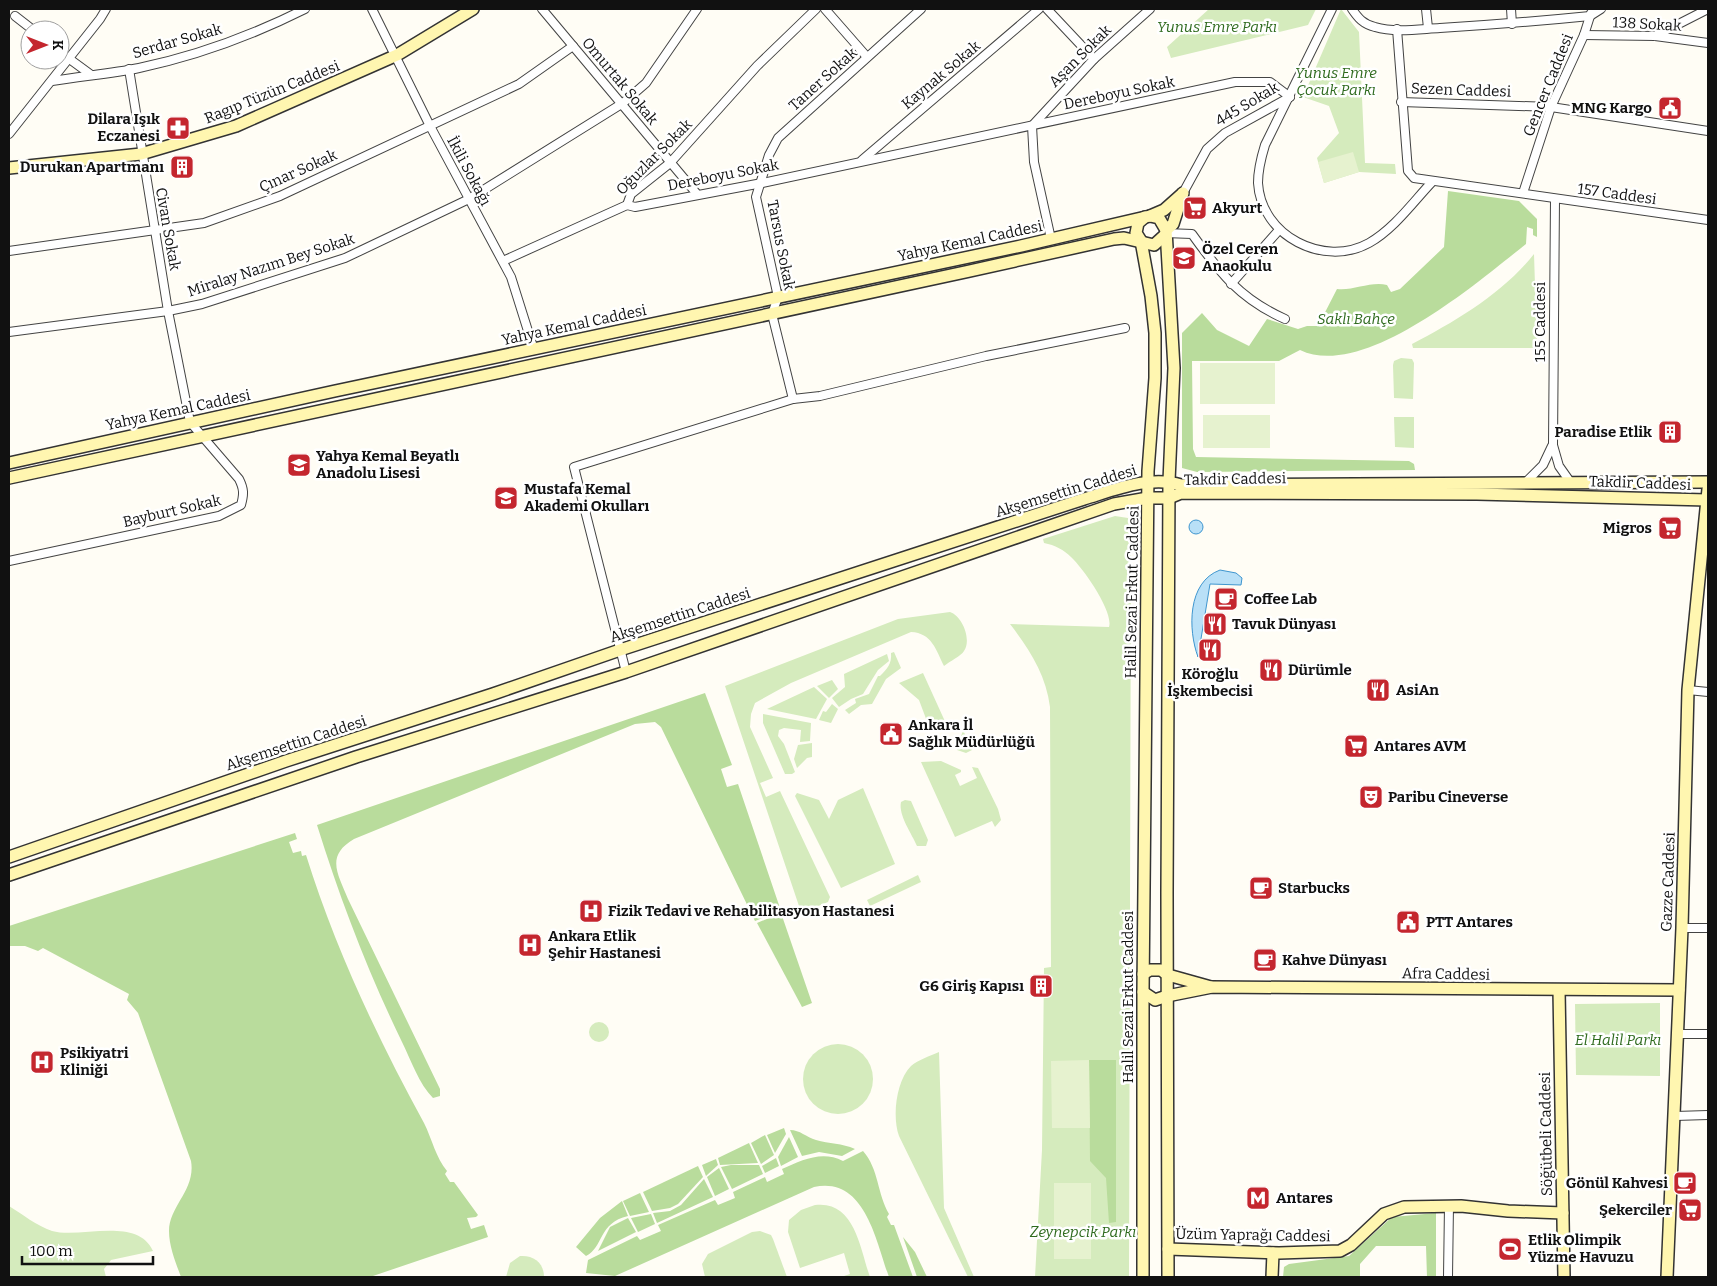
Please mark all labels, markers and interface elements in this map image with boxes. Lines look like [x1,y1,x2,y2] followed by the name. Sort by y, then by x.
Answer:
[1612,13,1682,35] street label: 138 Sokak
[1157,18,1277,36] park label: Yunus Emre Parkı
[20,20,70,70] north arrow
[130,20,224,62] street label: Serdar Sokak
[1045,21,1115,91] street label: Aşan Sokak
[1519,31,1577,139] street label: Gencer Caddesi
[578,34,662,129] street label: Omurtak Sokak
[898,37,984,113] street label: Kaynak Sokak
[49,40,66,50] text: K
[785,43,861,114] street label: Taner Sokak
[202,56,343,127] street label: Ragıp Tüzün Caddesi
[1295,64,1377,99] park label: Yunus Emre Çocuk Parkı
[1062,72,1177,114] street label: Dereboyu Sokak
[1212,78,1282,130] street label: 445 Sokak
[1411,79,1512,101] street label: Sezen Caddesi
[1657,95,1683,121] public building icon: MNG Kargo
[1571,99,1652,117] place label: MNG Kargo
[88,110,160,145] place label: Dilara Işık Eczanesi
[165,115,191,141] pharmacy icon: Dilara Işık Eczanesi
[612,115,696,199] street label: Oğuzlar Sokak
[443,133,495,209] street label: İkili Sokağı
[256,146,340,196] street label: Çınar Sokak
[169,154,195,180] building icon: Durukan Apartmanı
[666,155,781,195] street label: Dereboyu Sokak
[20,158,164,176] place label: Durukan Apartmanı
[1576,180,1658,209] street label: 157 Caddesi
[152,186,184,272] street label: Civan Sokak
[1182,195,1208,221] supermarket icon: Akyurt
[763,198,799,292] street label: Tarsus Sokak
[1212,199,1263,217] place label: Akyurt
[896,217,1044,265] street label: Yahya Kemal Caddesi
[185,229,357,301] street label: Miralay Nazım Bey Sokak
[1202,240,1279,275] place label: Özel Ceren Anaokulu
[1171,245,1197,271] school or university icon: Özel Ceren Anaokulu
[1531,281,1549,362] street label: 155 Caddesi
[500,301,648,349] street label: Yahya Kemal Caddesi
[1317,310,1395,328] park label: Saklı Bahçe
[104,386,252,434] street label: Yahya Kemal Caddesi
[1657,419,1683,445] building icon: Paradise Etlik
[1554,423,1652,441] place label: Paradise Etlik
[316,447,459,482] place label: Yahya Kemal Beyatlı Anadolu Lisesi
[286,452,312,478] school or university icon: Yahya Kemal Beyatlı Anadolu Lisesi
[993,461,1139,521] street label: Akşemsettin Caddesi
[1184,469,1287,489] street label: Takdir Caddesi
[1589,472,1692,494] street label: Takdir Caddesi
[524,480,649,515] place label: Mustafa Kemal Akademi Okulları
[493,485,519,511] school or university icon: Mustafa Kemal Akademi Okulları
[121,491,223,531] street label: Bayburt Sokak
[1121,505,1143,678] street label: Halil Sezai Erkut Caddesi
[1657,515,1683,541] supermarket icon: Migros
[1603,519,1652,537] place label: Migros
[607,584,753,646] street label: Akşemsettin Caddesi
[1213,586,1239,612] cafe icon: Coffee Lab
[1244,590,1317,608] place label: Coffee Lab
[1202,611,1228,637] restaurant icon: Tavuk Dünyası
[1232,615,1336,633] place label: Tavuk Dünyası
[1197,637,1223,663] restaurant icon: Köroğlu İşkembecisi
[1258,657,1284,683] restaurant icon: Dürümle
[1288,661,1352,679] place label: Dürümle
[1167,665,1253,700] place label: Köroğlu İşkembecisi
[1365,677,1391,703] restaurant icon: AsiAn
[1396,681,1439,699] place label: AsiAn
[223,712,369,774] street label: Akşemsettin Caddesi
[908,716,1035,751] place label: Ankara İl Sağlık Müdürlüğü
[878,721,904,747] public building icon: Ankara İl Sağlık Müdürlüğü
[1343,733,1369,759] supermarket icon: Antares AVM
[1374,737,1466,755] place label: Antares AVM
[1358,784,1384,810] theatre icon: Paribu Cineverse
[1388,788,1508,806] place label: Paribu Cineverse
[1657,831,1679,932] street label: Gazze Caddesi
[1248,875,1274,901] cafe icon: Starbucks
[1278,879,1350,897] place label: Starbucks
[578,898,604,924] hospital icon: Fizik Tedavi ve Rehabilitasyon Hastanesi
[608,902,894,920] place label: Fizik Tedavi ve Rehabilitasyon Hastanesi
[1395,909,1421,935] public building icon: PTT Antares
[1119,910,1137,1083] street label: Halil Sezai Erkut Caddesi
[1426,913,1513,931] place label: PTT Antares
[548,927,661,962] place label: Ankara Etlik Şehir Hastanesi
[517,932,543,958] hospital icon: Ankara Etlik Şehir Hastanesi
[1252,947,1278,973] cafe icon: Kahve Dünyası
[1282,951,1387,969] place label: Kahve Dünyası
[1402,964,1491,984] street label: Afra Caddesi
[1028,973,1054,999] building icon: G6 Giriş Kapısı
[919,977,1024,995] place label: G6 Giriş Kapısı
[1575,1031,1661,1049] park label: El Halil Parkı
[60,1044,129,1079] place label: Psikiyatri Kliniği
[29,1049,55,1075] hospital icon: Psikiyatri Kliniği
[1536,1071,1556,1196] street label: Söğütbeli Caddesi
[1672,1170,1698,1196] cafe icon: Gönül Kahvesi
[1566,1174,1668,1192] place label: Gönül Kahvesi
[1245,1185,1271,1211] metro station icon: Antares
[1276,1189,1333,1207] place label: Antares
[1677,1197,1703,1223] supermarket icon: Şekerciler
[1599,1201,1672,1219] place label: Şekerciler
[1030,1223,1136,1241] park label: Zeynepcik Parkı
[1175,1225,1331,1245] street label: Üzüm Yaprağı Caddesi
[1528,1231,1634,1266] place label: Etlik Olimpik Yüzme Havuzu
[22,1234,154,1266] scale bar
[1497,1236,1523,1262] sports icon: Etlik Olimpik Yüzme Havuzu
[30,1242,73,1260] text: 100 m

